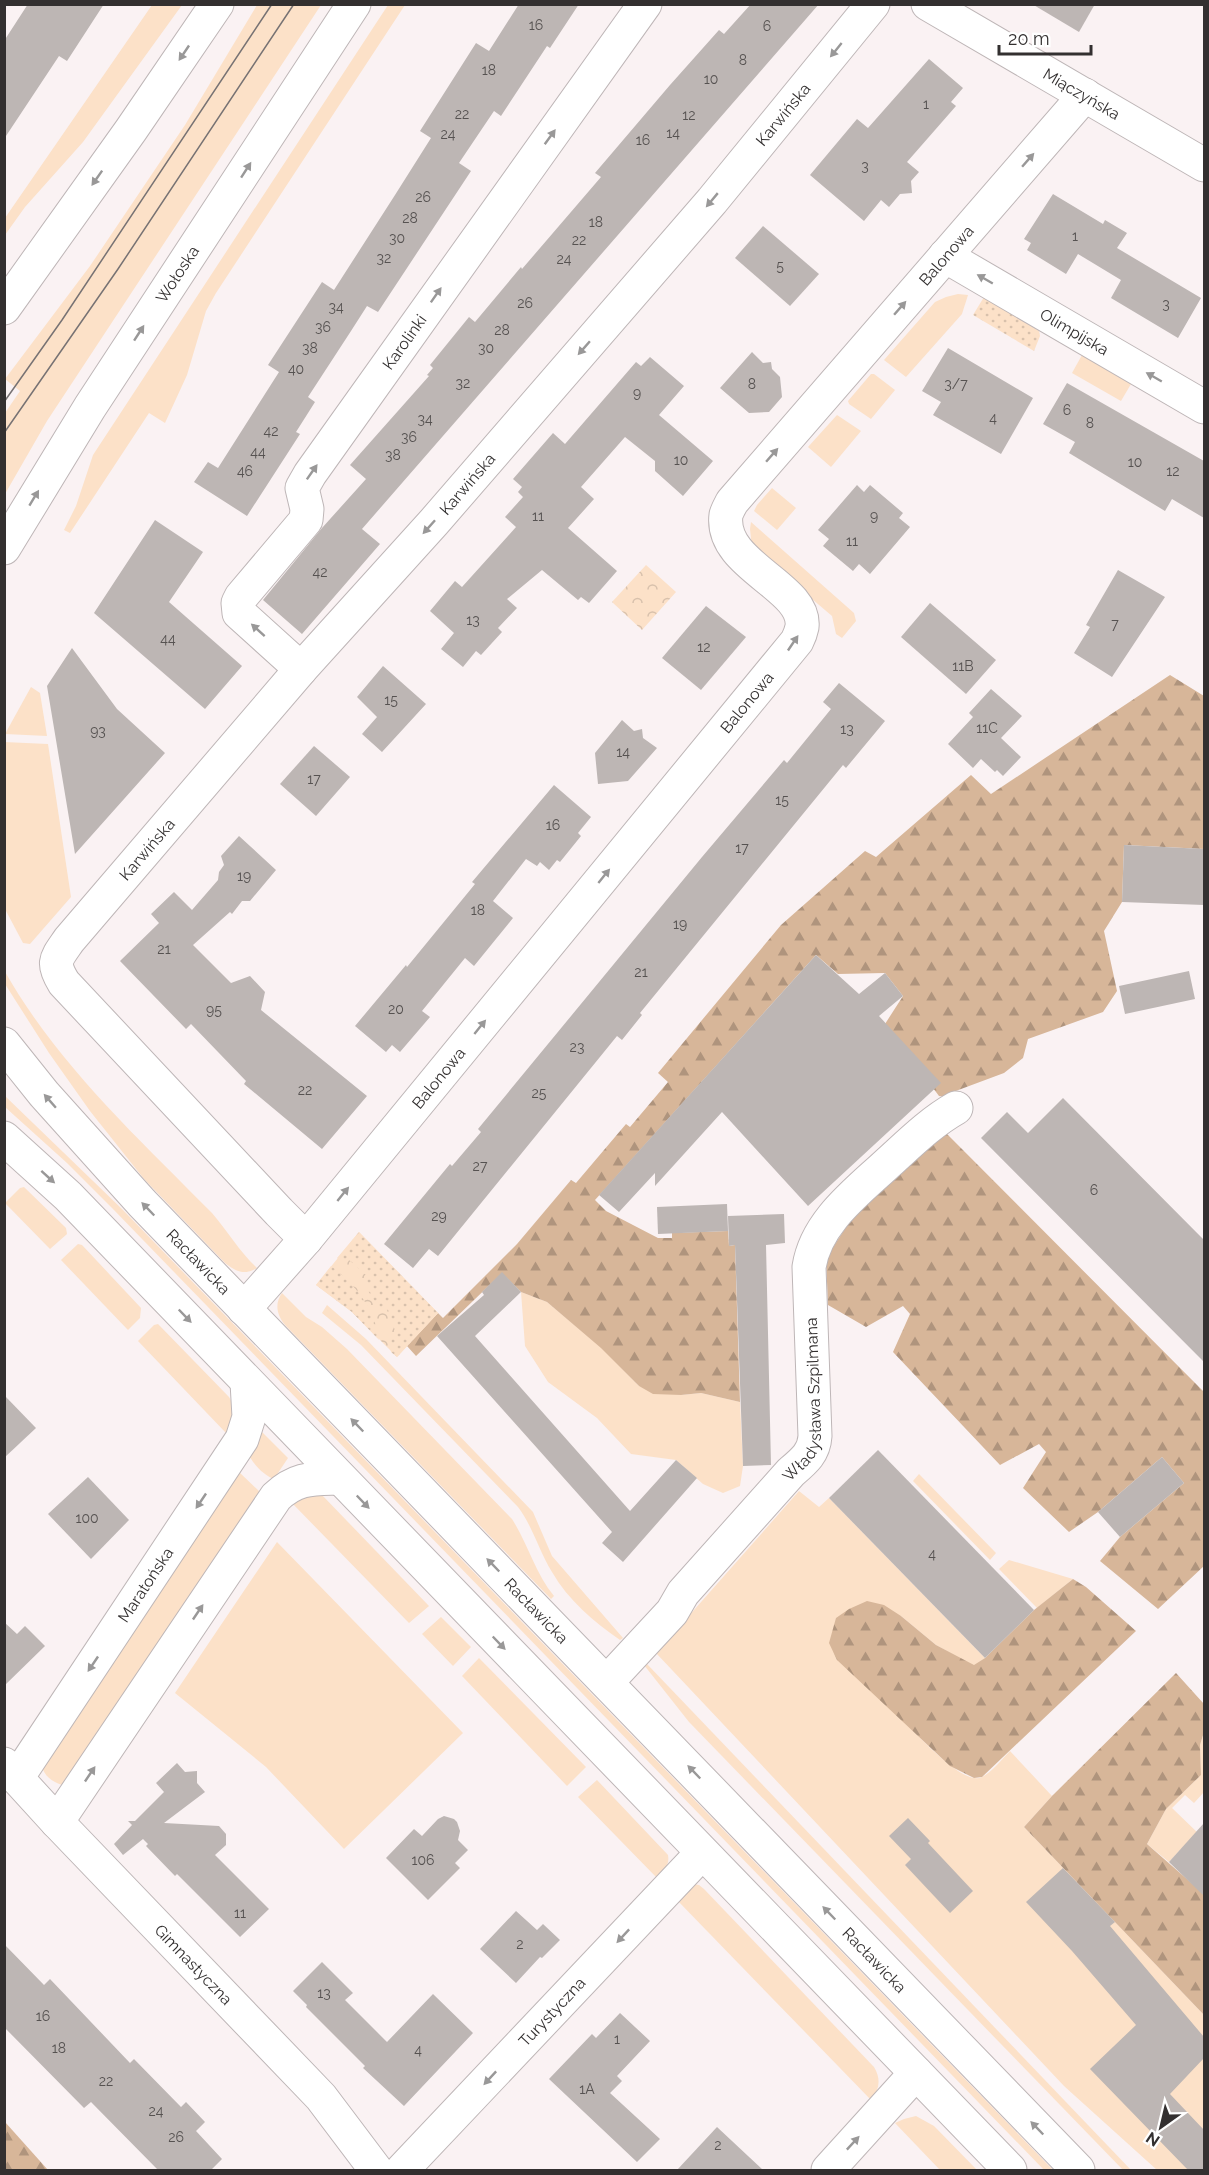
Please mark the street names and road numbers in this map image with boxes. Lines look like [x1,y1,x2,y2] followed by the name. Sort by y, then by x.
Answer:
[1040,64,1124,124] street label: Miączyńska
[752,79,814,150] street label: Karwińska
[915,221,977,289] street label: Balonowa
[151,242,203,306] street label: Wołoska
[1037,304,1112,359] street label: Olimpijska
[378,311,430,373] street label: Karolinki
[435,449,499,519] street label: Karwińska
[716,668,777,737] street label: Balonowa
[115,814,178,884] street label: Karwińska
[408,1043,469,1112] street label: Balonowa
[163,1225,234,1298] street label: Racławicka
[778,1317,825,1485] street label: Władysława Szpilmana
[114,1544,177,1626] street label: Maratońska
[501,1574,572,1647] street label: Racławicka
[151,1920,237,2009] street label: Gimnastyczna
[839,1923,910,1997] street label: Racławicka
[515,1973,589,2050] street label: Turystyczna

